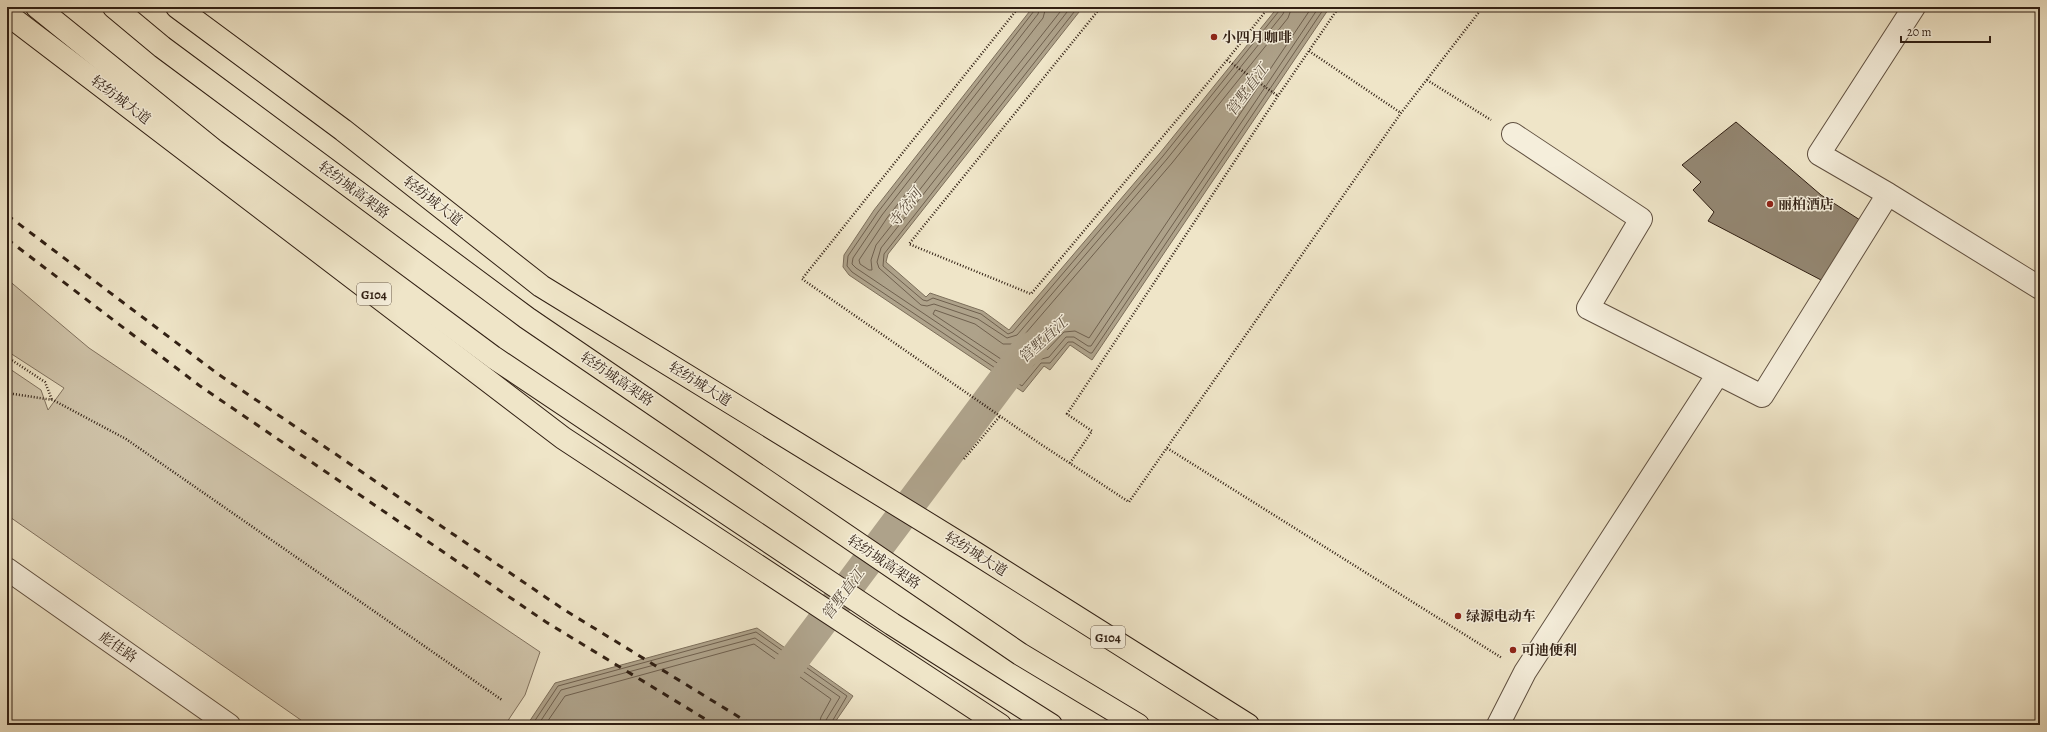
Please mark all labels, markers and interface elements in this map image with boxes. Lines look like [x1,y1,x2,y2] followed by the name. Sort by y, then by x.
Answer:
[1901,18,1990,44] scale bar
[1907,24,1931,40] text: 20 m
[1222,28,1292,47] place label: 小四月咖啡
[1209,32,1219,42] marker: 小四月咖啡
[1221,58,1274,120] water label: 管墅直江
[87,71,155,129] street label: 轻纺城大道
[315,157,393,223] street label: 轻纺城高架路
[400,172,466,230] street label: 轻纺城大道
[883,182,928,232] water label: 寺岔河
[1778,195,1834,214] place label: 丽柏酒店
[1765,199,1775,209] marker: 丽柏酒店
[357,283,391,305] road number: G104
[1014,311,1073,368] water label: 管墅直江
[577,348,657,410] street label: 轻纺城高架路
[665,357,735,411] street label: 轻纺城大道
[941,527,1011,581] street label: 轻纺城大道
[844,531,924,593] street label: 轻纺城高架路
[817,562,870,624] water label: 管墅直江
[1466,607,1536,626] place label: 绿源电动车
[1453,611,1463,621] marker: 绿源电动车
[1091,626,1125,648] road number: G104
[95,627,141,667] street label: 彪佳路
[1521,641,1577,660] place label: 可迪便利
[1508,645,1518,655] marker: 可迪便利

